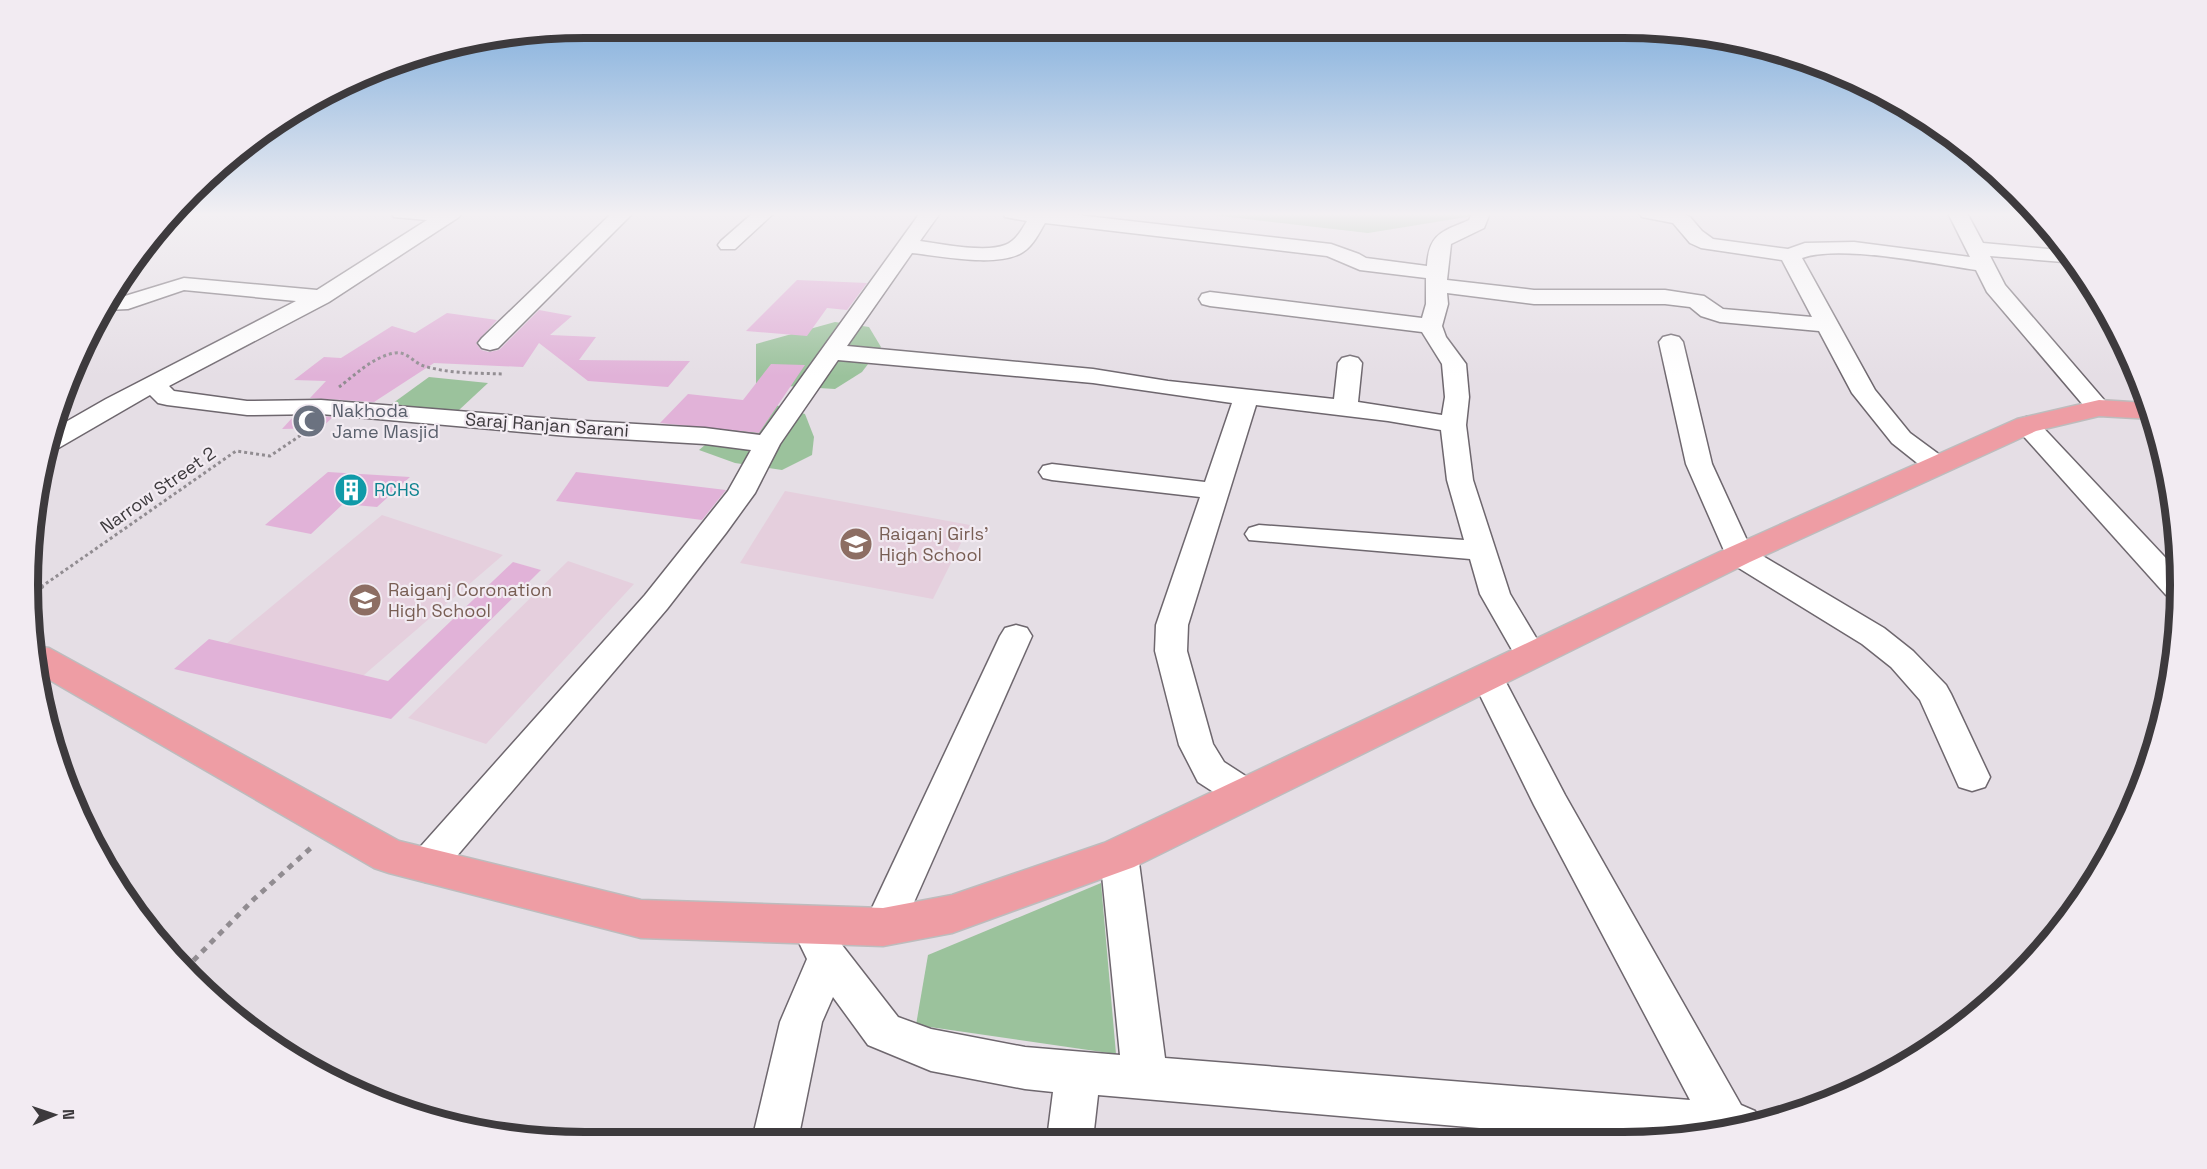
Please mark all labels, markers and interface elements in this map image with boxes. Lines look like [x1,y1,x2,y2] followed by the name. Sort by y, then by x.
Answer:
[332,399,439,443] place label: Nakhoda Jame Masjid
[291,403,327,439] mosque icon: Nakhoda Jame Masjid
[464,407,630,442] street label: Saraj Ranjan Sarani
[95,441,220,538] street label: Narrow Street 2
[333,472,369,508] building icon: RCHS
[374,478,420,501] place label: RCHS
[879,522,989,566] place label: Raiganj Girls' High School
[838,526,874,562] school or university icon: Raiganj Girls' High School
[388,578,552,622] place label: Raiganj Coronation High School
[347,582,383,618] school or university icon: Raiganj Coronation High School
[24,1085,84,1145] north arrow
[58,1109,79,1120] text: N

